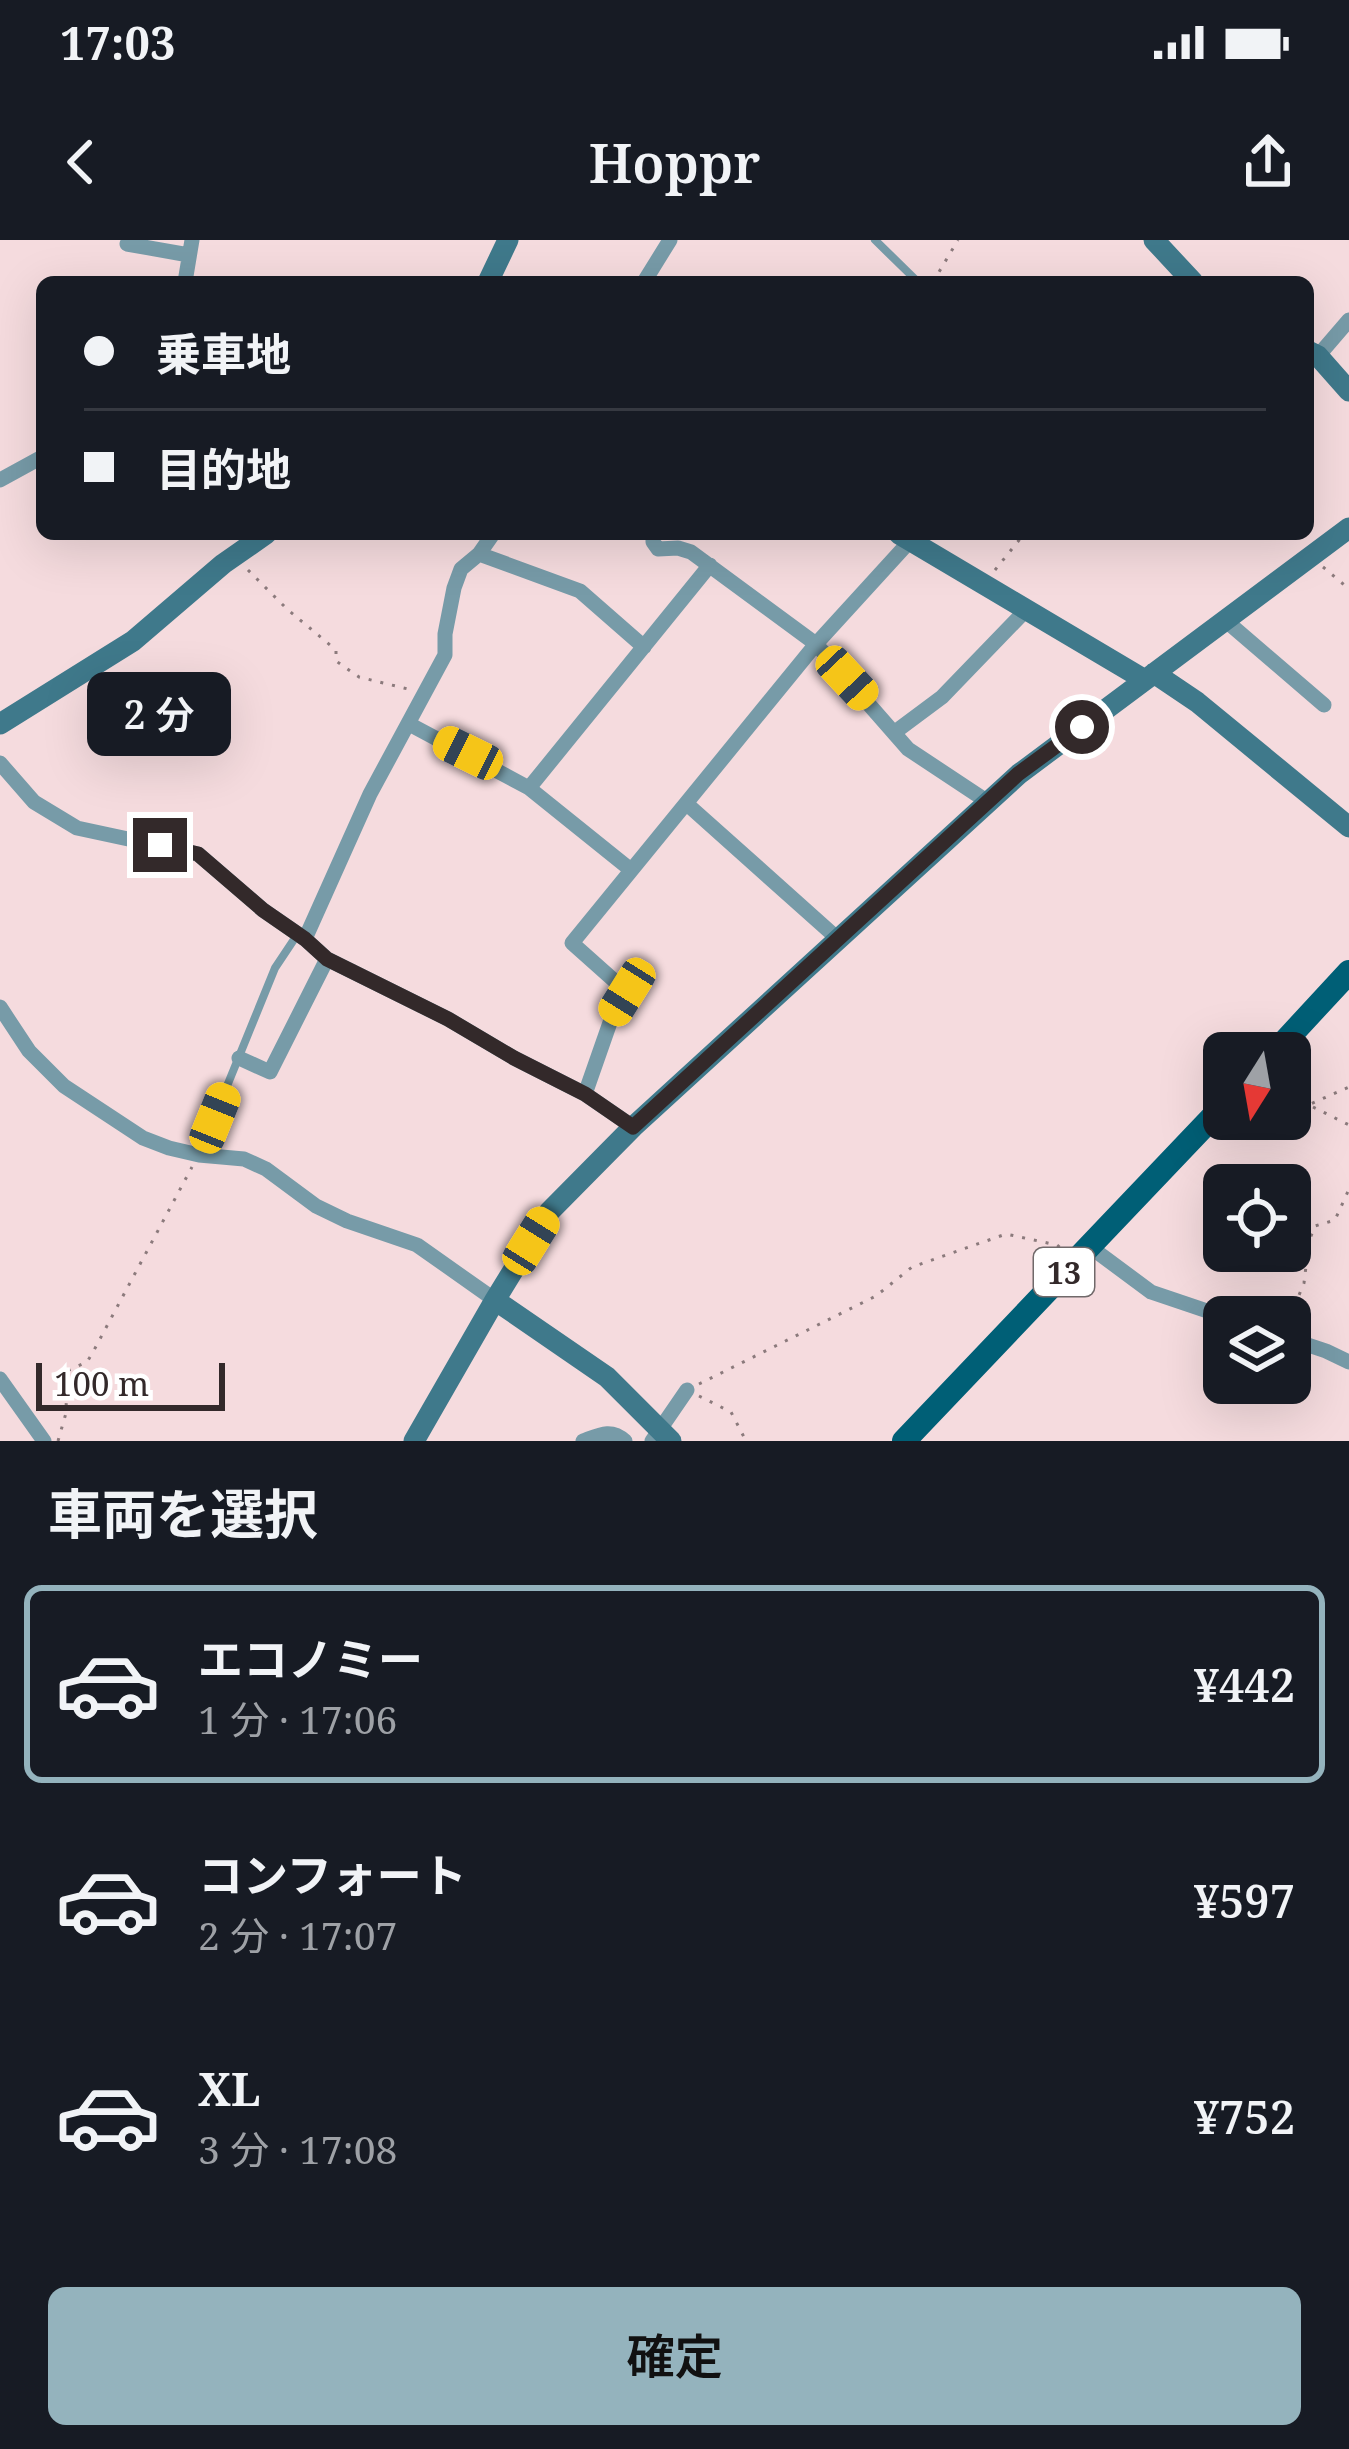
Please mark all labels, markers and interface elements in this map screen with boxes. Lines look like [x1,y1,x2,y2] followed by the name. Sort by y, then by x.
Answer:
[60,12,175,73] text: 17:03
[589,125,760,199] text: Hoppr
[48,129,114,195] icon: back
[1235,129,1301,195] icon: share
[156,323,291,384] text: 乗車地
[156,438,291,499] text: 目的地
[809,639,885,717] car
[88,671,232,755] callout: 2 分
[123,687,195,740] text: 2 分
[1055,700,1109,754] route start
[428,721,508,785] car
[133,818,187,872] route end
[593,952,661,1032] car
[1203,1032,1311,1140] north arrow
[1203,1032,1311,1404] map controls
[185,1078,245,1158] car
[1203,1164,1311,1272] button: locate
[497,1201,565,1281] car
[1034,1248,1094,1296] road number: 13
[1203,1296,1311,1404] button: layers
[36,1357,225,1410] scale bar
[54,1361,149,1406] text: 100 m
[48,1476,318,1550] text: 車両を選択
[198,1628,423,1689] text: エコノミー
[54,1630,162,1738] icon: car
[1194,1654,1295,1715] text: ¥442
[198,1692,397,1745] text: 1 分 · 17:06
[198,1844,467,1905] text: コンフォート
[54,1846,162,1954] icon: car
[1194,1870,1295,1931] text: ¥597
[198,1908,397,1961] text: 2 分 · 17:07
[198,2058,260,2119] text: XL
[54,2062,162,2170] icon: car
[1194,2086,1295,2147] text: ¥752
[198,2122,397,2175] text: 3 分 · 17:08
[48,2287,1301,2425] button: 確定

